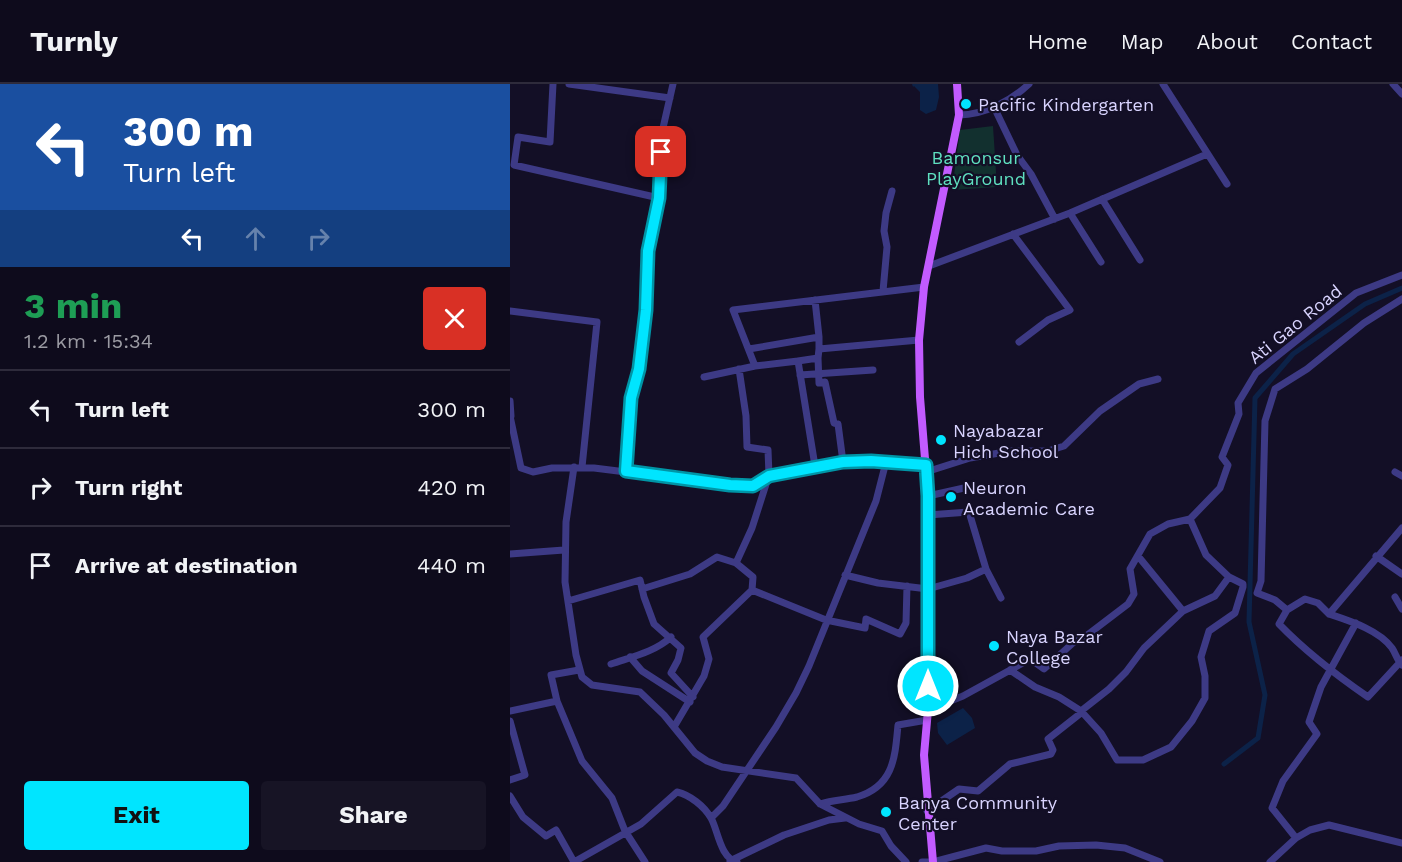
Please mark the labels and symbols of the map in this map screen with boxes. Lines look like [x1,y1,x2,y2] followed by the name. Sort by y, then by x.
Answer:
[978,94,1154,115] place label: Pacific Kindergarten
[959,97,973,111] marker: Pacific Kindergarten
[635,126,686,177] pin
[926,147,1026,189] park label: Bamonsur PlayGround
[1244,280,1346,368] street label: Ati Gao Road
[953,420,1059,462] place label: Nayabazar Hich School
[934,433,948,447] marker: Nayabazar Hich School
[963,477,1095,519] place label: Neuron Academic Care
[944,490,958,504] marker: Neuron Academic Care
[1006,626,1103,668] place label: Naya Bazar College
[987,639,1001,653] marker: Naya Bazar College
[896,654,960,718] position arrow
[898,792,1058,834] place label: Banya Community Center
[879,805,893,819] marker: Banya Community Center

